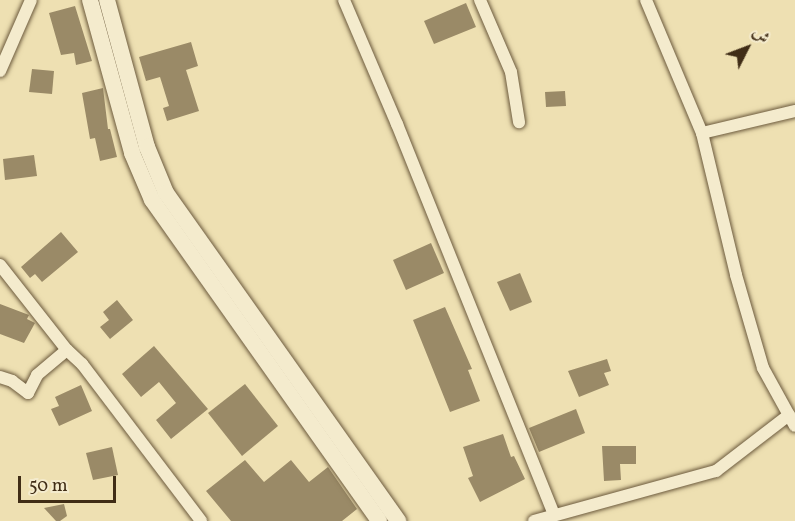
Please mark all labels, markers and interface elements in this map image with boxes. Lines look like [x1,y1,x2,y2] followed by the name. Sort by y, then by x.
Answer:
[717,18,777,78] north arrow
[747,23,774,49] text: ش
[21,464,118,502] scale bar
[29,474,68,499] text: 50 m

